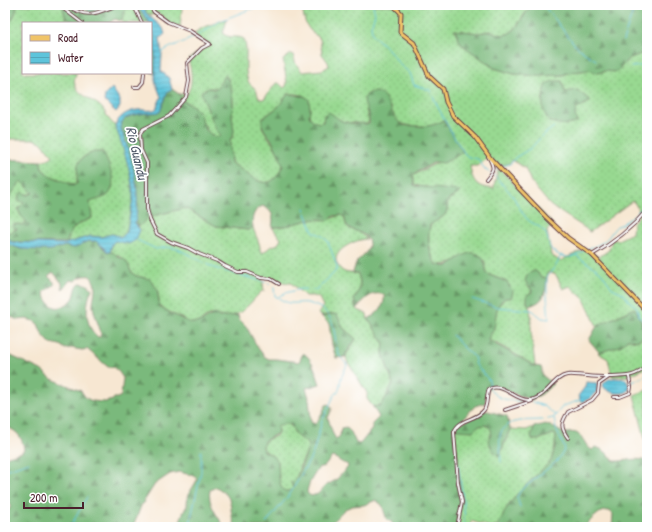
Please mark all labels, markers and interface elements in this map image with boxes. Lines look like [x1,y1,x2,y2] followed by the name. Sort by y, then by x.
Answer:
[22,22,152,74] legend
[58,29,78,46] text: Road
[58,49,84,66] text: Water
[122,125,153,182] water label: Rio Guandu
[24,484,83,510] scale bar
[30,489,57,506] text: 200 m

